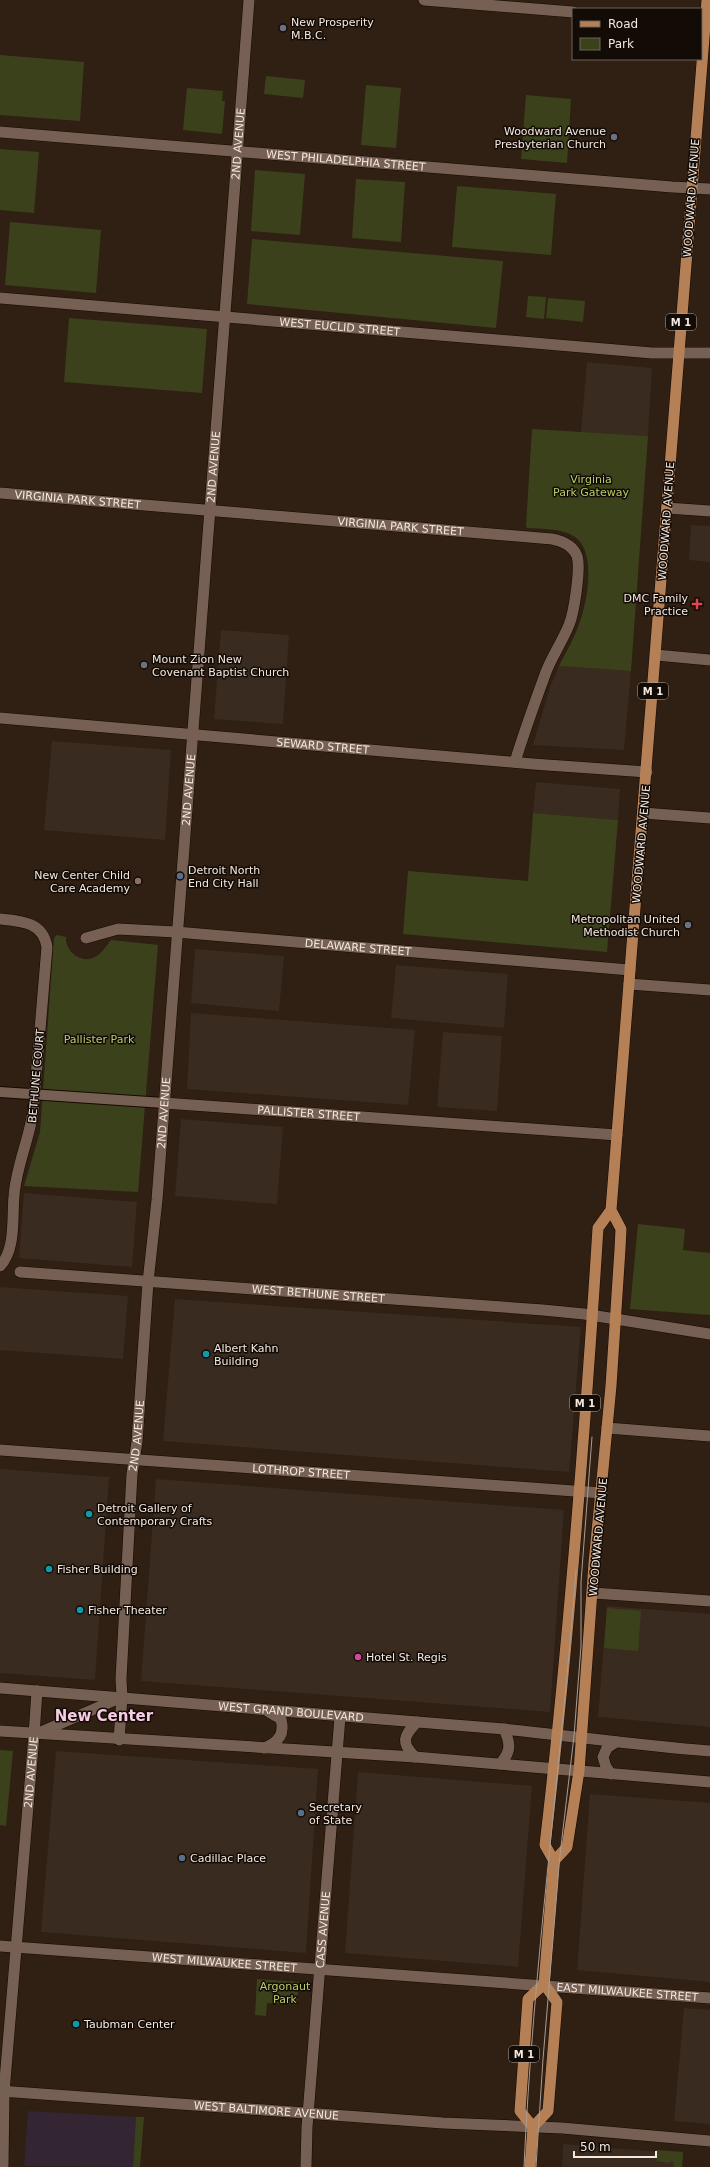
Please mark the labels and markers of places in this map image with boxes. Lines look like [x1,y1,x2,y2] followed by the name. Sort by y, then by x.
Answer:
[291,16,374,42] place label: New Prosperity M.B.C.
[278,23,288,33] marker: New Prosperity M.B.C.
[494,125,606,151] place label: Woodward Avenue Presbyterian Church
[609,132,619,142] marker: Woodward Avenue Presbyterian Church
[623,592,688,618] place label: DMC Family Practice
[691,598,703,610] marker: DMC Family Practice
[152,653,289,679] place label: Mount Zion New Covenant Baptist Church
[139,660,149,670] marker: Mount Zion New Covenant Baptist Church
[188,864,260,890] place label: Detroit North End City Hall
[34,869,130,895] place label: New Center Child Care Academy
[175,871,185,881] marker: Detroit North End City Hall
[133,876,143,886] marker: New Center Child Care Academy
[571,913,680,939] place label: Metropolitan United Methodist Church
[683,920,693,930] marker: Metropolitan United Methodist Church
[214,1342,278,1368] place label: Albert Kahn Building
[201,1349,211,1359] marker: Albert Kahn Building
[97,1502,213,1528] place label: Detroit Gallery of Contemporary Crafts
[84,1509,94,1519] marker: Detroit Gallery of Contemporary Crafts
[57,1563,138,1576] place label: Fisher Building
[44,1564,54,1574] marker: Fisher Building
[88,1604,167,1617] place label: Fisher Theater
[75,1605,85,1615] marker: Fisher Theater
[366,1651,447,1664] place label: Hotel St. Regis
[353,1652,363,1662] marker: Hotel St. Regis
[309,1801,362,1827] place label: Secretary of State
[296,1808,306,1818] marker: Secretary of State
[190,1852,266,1865] place label: Cadillac Place
[177,1853,187,1863] marker: Cadillac Place
[83,2018,175,2031] place label: Taubman Center
[71,2019,81,2029] marker: Taubman Center

